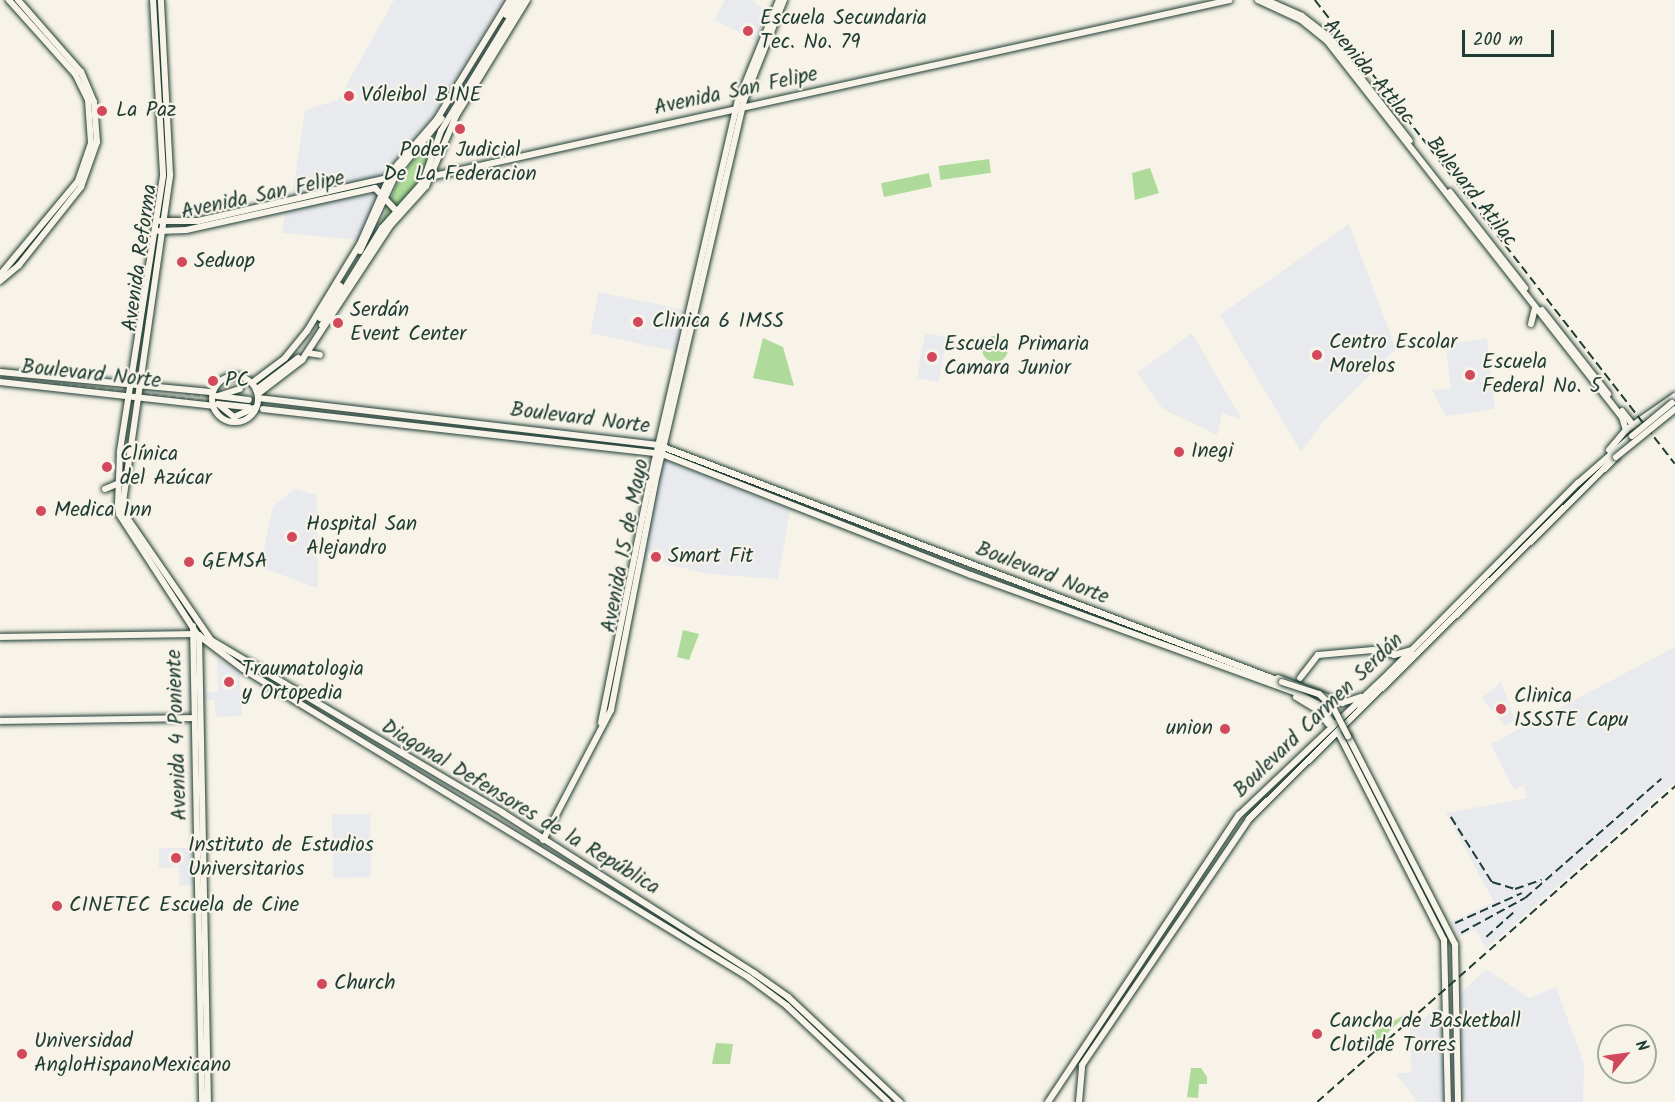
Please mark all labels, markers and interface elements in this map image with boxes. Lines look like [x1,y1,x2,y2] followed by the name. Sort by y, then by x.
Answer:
[760,6,927,56] place label: Escuela Secundaria Tec. No. 79
[1317,14,1419,130] street label: Avenida Attlac
[1465,18,1556,56] scale bar
[741,24,755,38] marker: Escuela Secundaria Tec. No. 79
[1473,26,1523,55] text: 200 m
[652,62,820,122] street label: Avenida San Felipe
[361,83,482,109] place label: Vóleibol BINE
[342,89,356,103] marker: Vóleibol BINE
[116,98,176,124] place label: La Paz
[93,102,111,120] marker: La Paz
[453,122,467,136] marker: Poder Judicial De La Federacion
[1420,132,1522,252] street label: Bulevard Atilac
[383,138,537,188] place label: Poder Judicial De La Federacion
[179,166,347,226] street label: Avenida San Felipe
[118,183,164,333] street label: Avenida Reforma
[194,249,255,275] place label: Seduop
[175,255,189,269] marker: Seduop
[350,298,466,348] place label: Serdán Event Center
[652,309,784,335] place label: Clinica 6 IMSS
[629,313,647,331] marker: Clinica 6 IMSS
[331,316,345,330] marker: Serdán Event Center
[1329,330,1457,380] place label: Centro Escolar Morelos
[944,332,1089,382] place label: Escuela Primaria Camara Junior
[1310,348,1324,362] marker: Centro Escolar Morelos
[925,350,939,364] marker: Escuela Primaria Camara Junior
[1482,350,1601,400] place label: Escuela Federal No. 5
[20,355,162,395] street label: Boulevard Norte
[225,368,249,394] place label: PC
[1463,368,1477,382] marker: Escuela Federal No. 5
[206,374,220,388] marker: PC
[509,398,651,440] street label: Boulevard Norte
[1191,439,1233,465] place label: Inegi
[120,442,212,492] place label: Clínica del Azúcar
[1172,445,1186,459] marker: Inegi
[597,457,655,635] street label: Avenida 15 de Mayo
[98,458,116,476] marker: Clínica del Azúcar
[54,498,152,524] place label: Medica Inn
[32,502,50,520] marker: Medica Inn
[306,512,417,562] place label: Hospital San Alejandro
[283,528,301,546] marker: Hospital San Alejandro
[972,537,1112,611] street label: Boulevard Norte
[668,544,753,570] place label: Smart Fit
[202,549,268,575] place label: GEMSA
[649,550,663,564] marker: Smart Fit
[180,553,198,571] marker: GEMSA
[1229,628,1409,804] street label: Boulevard Carmen Serdán
[162,649,194,821] street label: Avenida 4 Poniente
[242,657,364,707] place label: Traumatologia y Ortopedia
[220,673,238,691] marker: Traumatologia y Ortopedia
[1514,684,1628,734] place label: Clinica ISSSTE Capu
[1492,700,1510,718] marker: Clinica ISSSTE Capu
[376,715,664,901] street label: Diagonal Defensores de la República
[1166,716,1213,742] place label: union
[1218,722,1232,736] marker: union
[188,833,374,883] place label: Instituto de Estudios Universitarios
[169,851,183,865] marker: Instituto de Estudios Universitarios
[69,893,299,919] place label: CINETEC Escuela de Cine
[50,899,64,913] marker: CINETEC Escuela de Cine
[334,971,395,997] place label: Church
[315,977,329,991] marker: Church
[1329,1009,1521,1059] place label: Cancha de Basketball Clotilde Torres
[1597,1024,1657,1084] north arrow
[1310,1027,1324,1041] marker: Cancha de Basketball Clotilde Torres
[34,1029,231,1079] place label: Universidad AngloHispanoMexicano
[1628,1036,1655,1056] text: N
[15,1047,29,1061] marker: Universidad AngloHispanoMexicano

